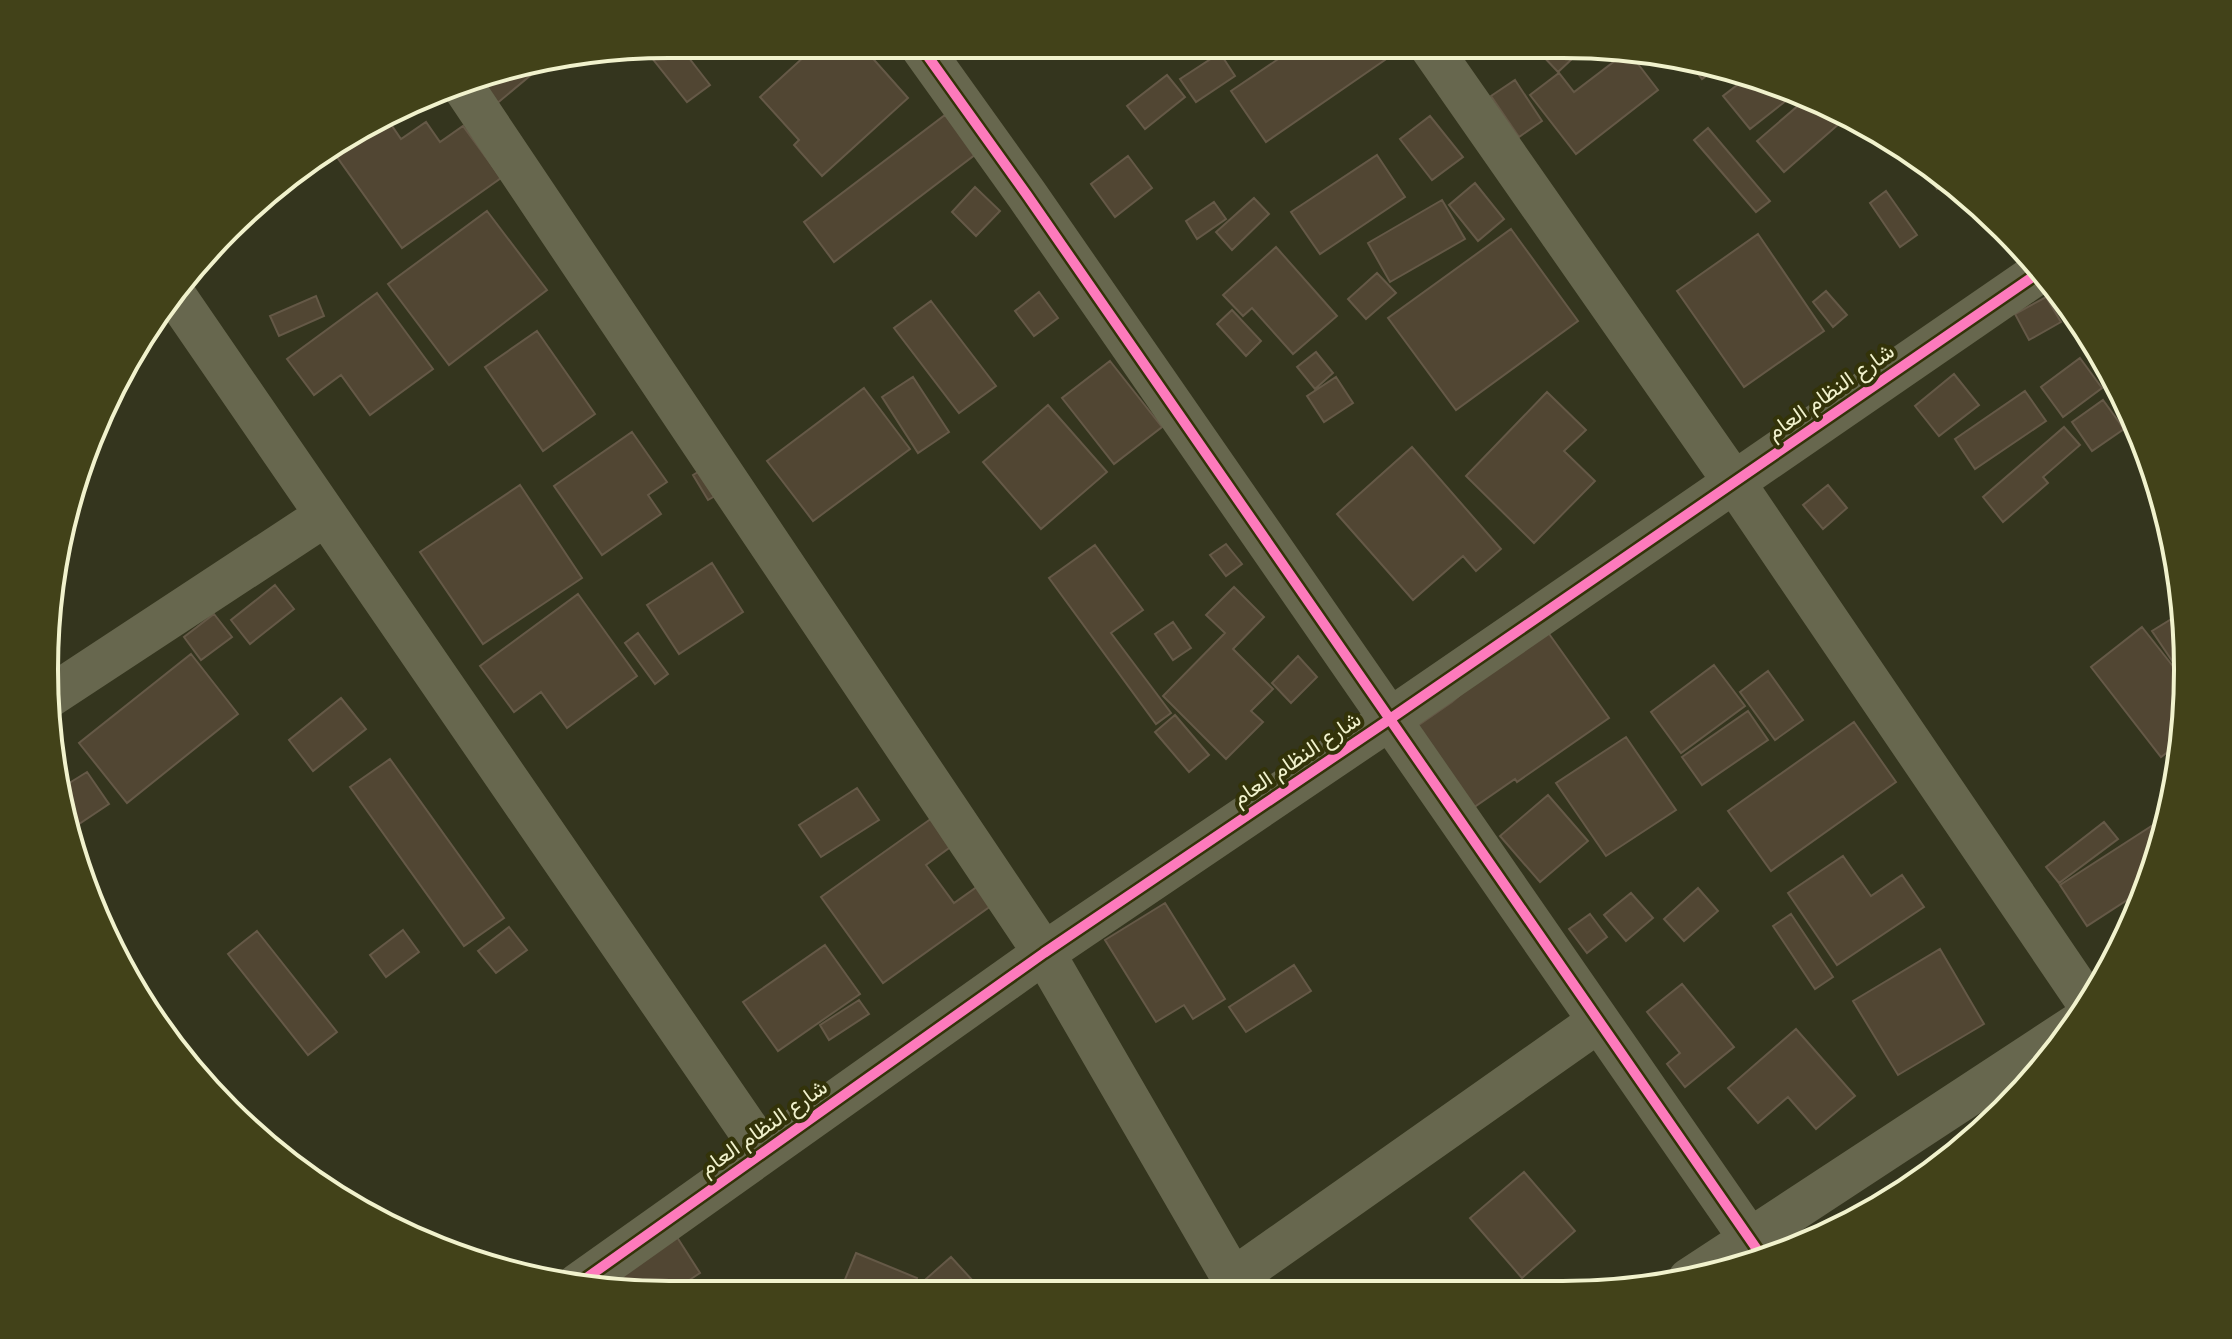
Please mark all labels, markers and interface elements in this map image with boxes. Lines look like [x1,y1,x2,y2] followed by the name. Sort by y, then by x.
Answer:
[1762,338,1900,446] street label: شارع النظام العام
[1227,706,1366,812] street label: شارع النظام العام
[695,1074,833,1182] street label: شارع النظام العام

